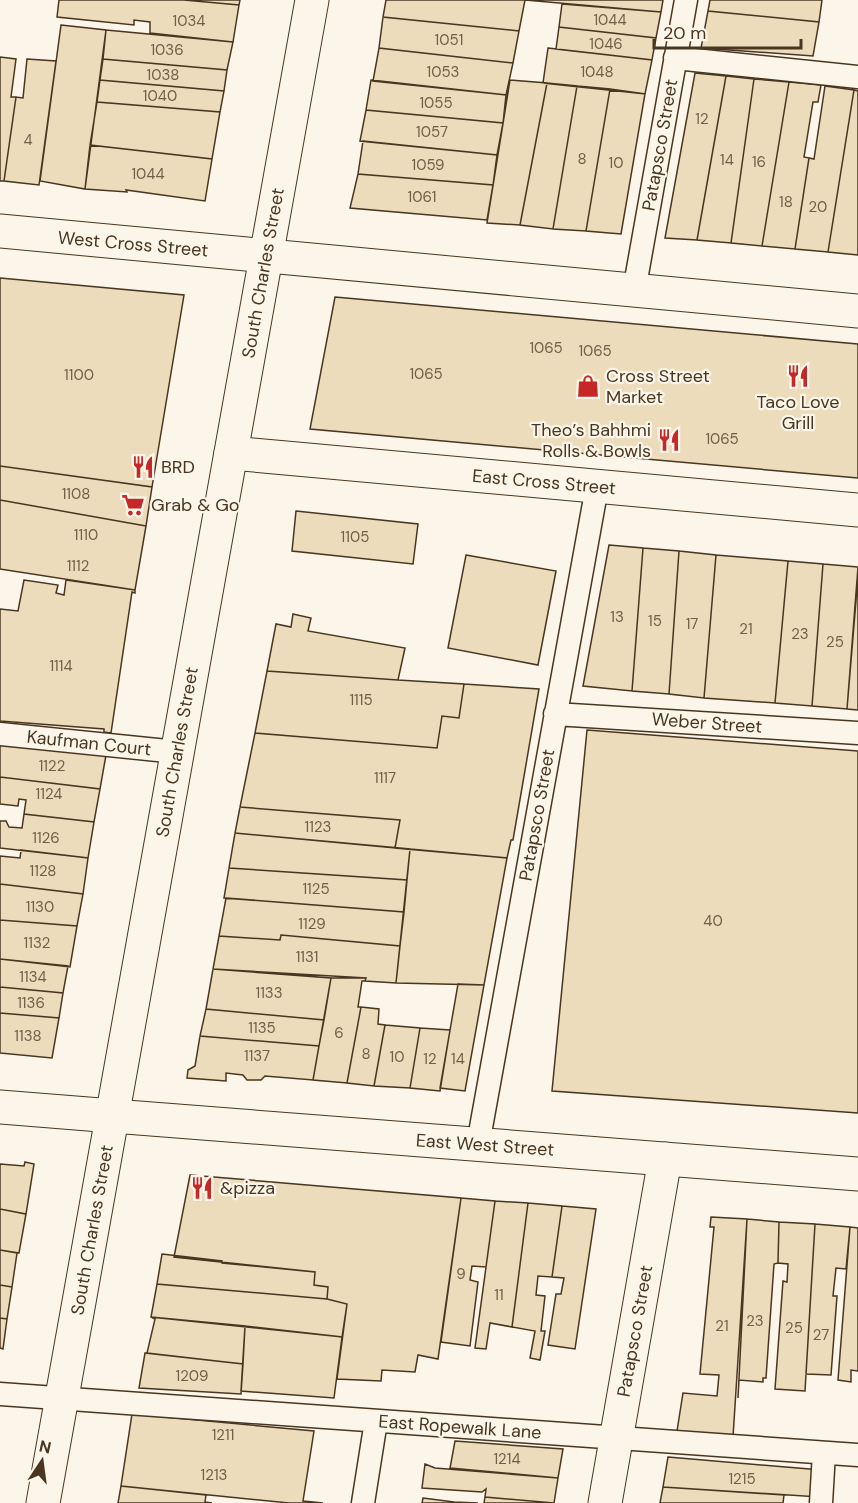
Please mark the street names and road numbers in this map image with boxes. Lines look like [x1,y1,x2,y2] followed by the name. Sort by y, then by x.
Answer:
[637,77,683,213] street label: Patapsco Street
[236,186,290,360] street label: South Charles Street
[57,225,209,263] street label: West Cross Street
[471,464,617,500] street label: East Cross Street
[150,665,204,839] street label: South Charles Street
[651,707,763,739] street label: Weber Street
[26,725,152,761] street label: Kaufman Court
[514,747,560,883] street label: Patapsco Street
[415,1128,555,1162] street label: East West Street
[65,1143,119,1317] street label: South Charles Street
[612,1263,658,1399] street label: Patapsco Street
[378,1409,542,1445] street label: East Ropewalk Lane

